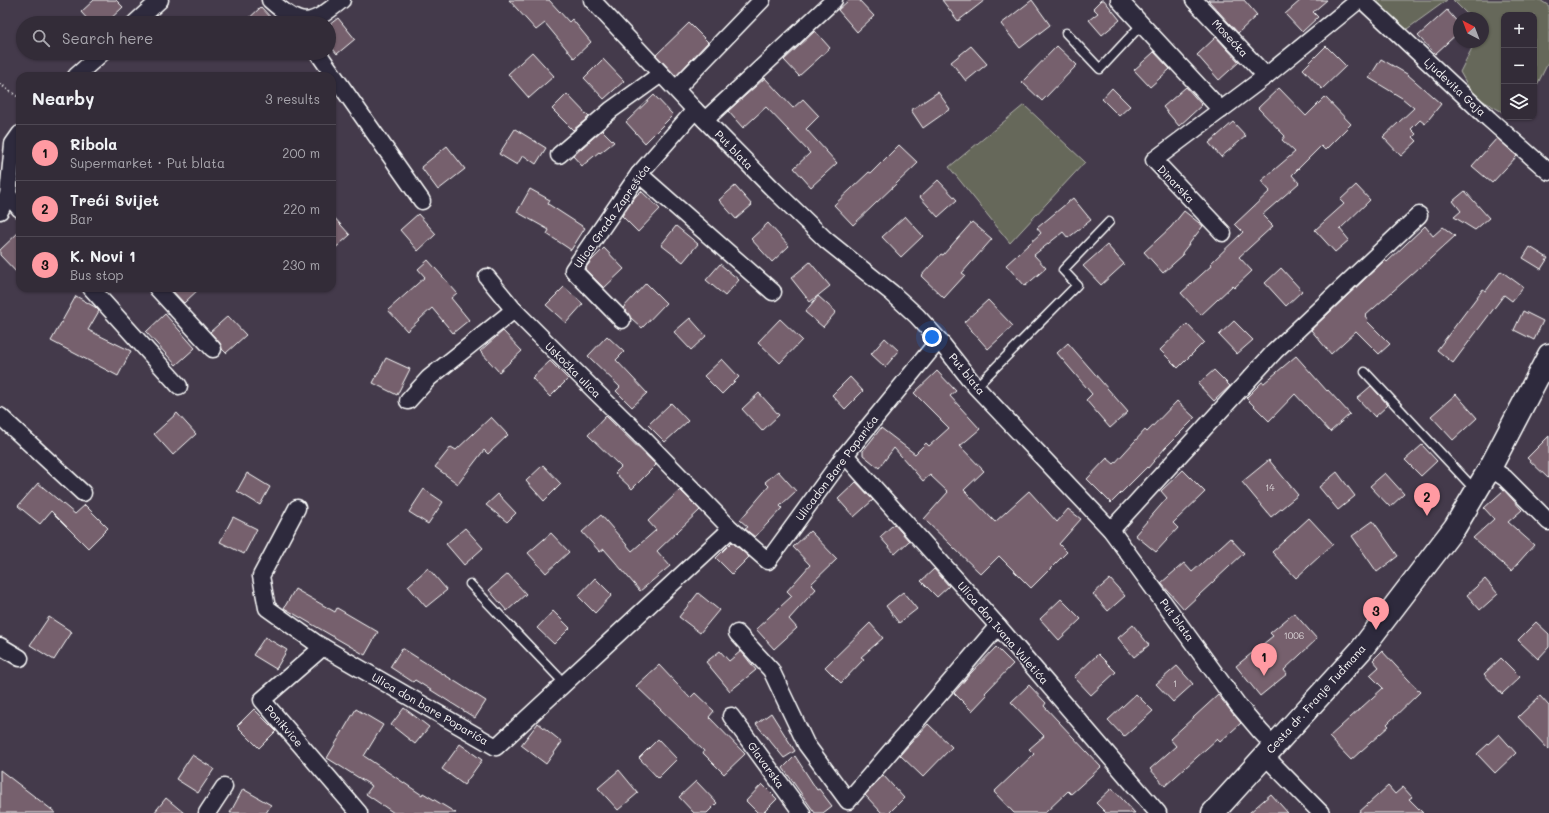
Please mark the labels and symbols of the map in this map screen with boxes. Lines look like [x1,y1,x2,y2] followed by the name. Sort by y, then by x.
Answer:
[1453,12,1489,48] north arrow
[1209,16,1252,60] street label: Mosećka
[1421,54,1490,119] street label: Ljudevita Gaja
[712,127,757,173] street label: Put blata
[570,161,653,271] street label: Ulica Grada Zaprešića
[1154,161,1198,206] street label: Dinarska
[922,327,942,347] your location
[542,338,605,401] street label: Uskočka ulica
[946,350,989,398] street label: Put blata
[792,412,881,524] street label: Ulicadon Bare Poparića
[1265,482,1275,493] house number: 14
[1414,483,1440,516] pin: 2
[955,578,1052,687] street label: Ulica don Ivana Vuletića
[1157,595,1198,644] street label: Put blata
[1363,597,1389,630] pin: 3
[1284,630,1304,641] house number: 1006
[1263,641,1369,756] street label: Cesta dr. Franje Tuđmana
[1251,643,1277,676] pin: 1
[369,669,491,748] street label: Ulica don bare Poparića
[1173,678,1177,689] house number: 1
[262,702,307,750] street label: Ponikvice
[744,738,788,791] street label: Glavarska

